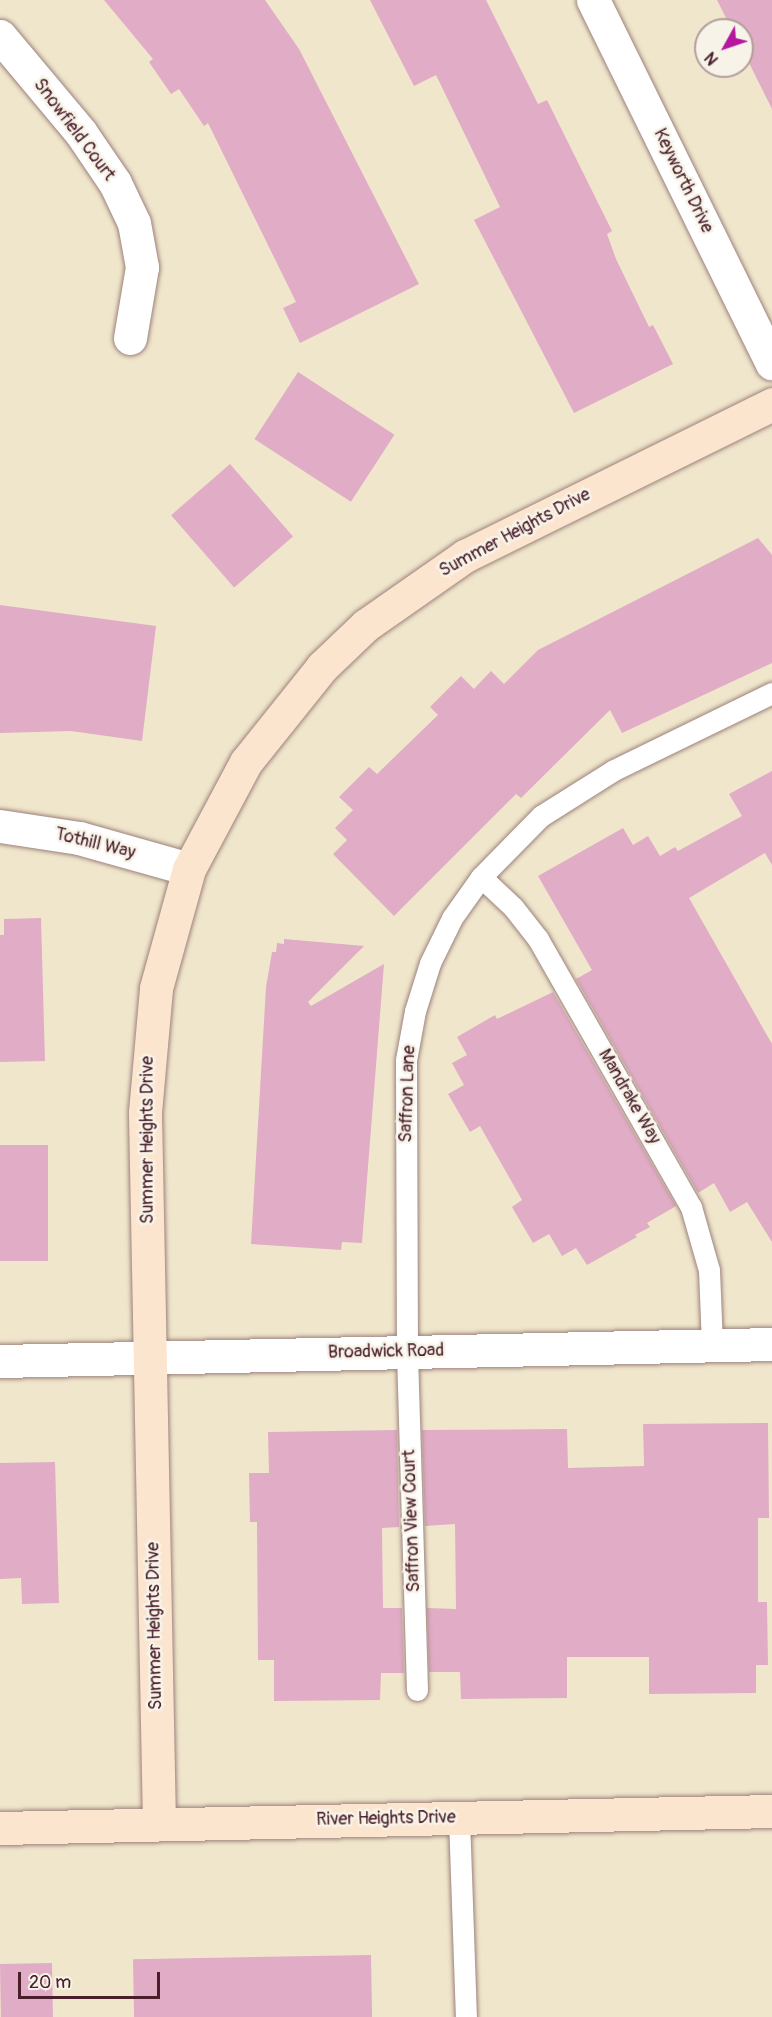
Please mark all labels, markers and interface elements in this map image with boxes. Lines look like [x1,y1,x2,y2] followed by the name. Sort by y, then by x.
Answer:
[694,18,754,78] north arrow
[701,48,723,69] text: N
[28,75,120,185] street label: Snowfield Court
[648,125,718,237] street label: Keyworth Drive
[436,484,594,582] street label: Summer Heights Drive
[53,824,137,864] street label: Tothill Way
[396,1045,420,1143] street label: Saffron Lane
[593,1046,665,1148] street label: Mandrake Way
[137,1056,159,1224] street label: Summer Heights Drive
[328,1340,444,1364] street label: Broadwick Road
[399,1449,425,1593] street label: Saffron View Court
[143,1542,167,1710] street label: Summer Heights Drive
[316,1807,456,1831] street label: River Heights Drive
[21,1960,164,1998] scale bar
[29,1971,71,1994] text: 20 m

